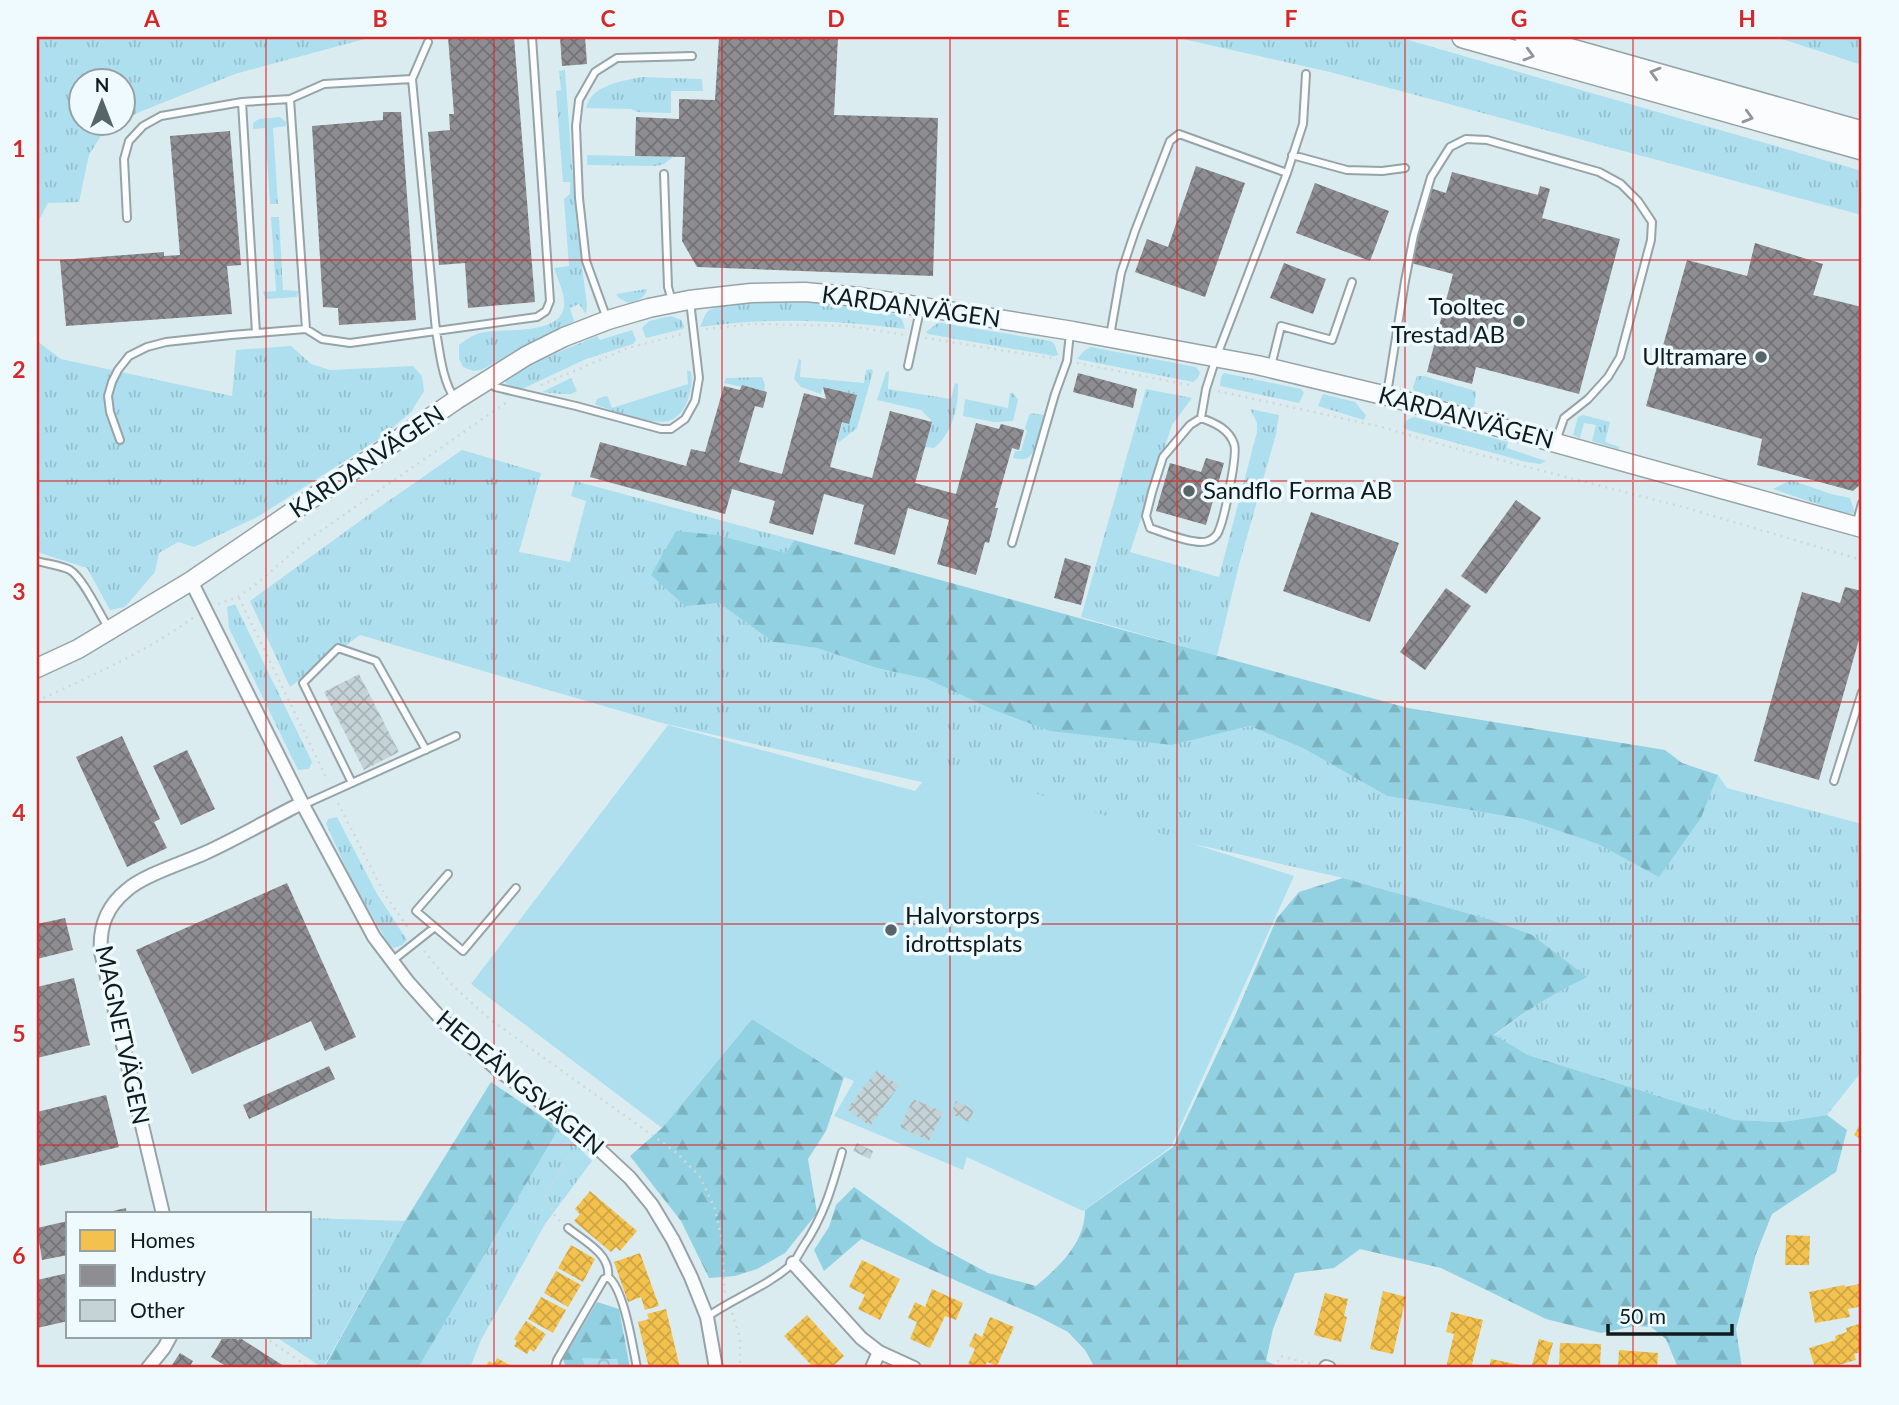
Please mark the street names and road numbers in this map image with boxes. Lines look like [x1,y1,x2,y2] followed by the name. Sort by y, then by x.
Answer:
[820,279,1002,332] street label: KARDANVÄGEN
[1376,379,1557,454] street label: KARDANVÄGEN
[283,398,449,523] street label: KARDANVÄGEN
[90,942,157,1127] street label: MAGNETVÄGEN
[431,1003,611,1160] street label: HEDEÄNGSVÄGEN

